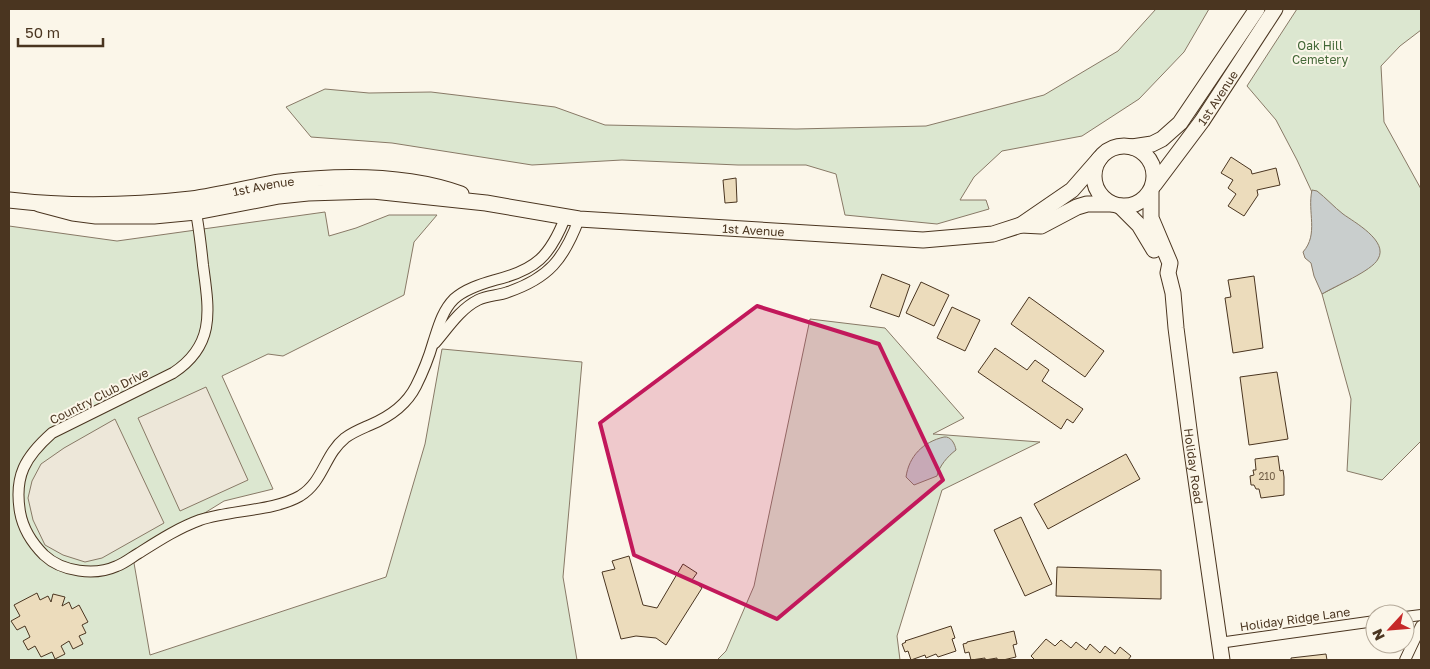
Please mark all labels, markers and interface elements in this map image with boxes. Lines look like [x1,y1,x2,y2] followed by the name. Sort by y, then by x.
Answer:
[18,15,102,47] scale bar
[25,23,60,41] text: 50 m
[1292,38,1348,67] park label: Oak Hill Cemetery
[1194,67,1241,128] street label: 1st Avenue
[231,173,295,199] street label: 1st Avenue
[722,220,785,239] street label: 1st Avenue
[47,365,151,427] street label: Country Club Drive
[1181,427,1207,505] street label: Holiday Road
[1259,470,1275,482] house number: 210
[1239,604,1351,634] street label: Holiday Ridge Lane
[1365,604,1415,654] north arrow
[1368,626,1388,643] text: N

